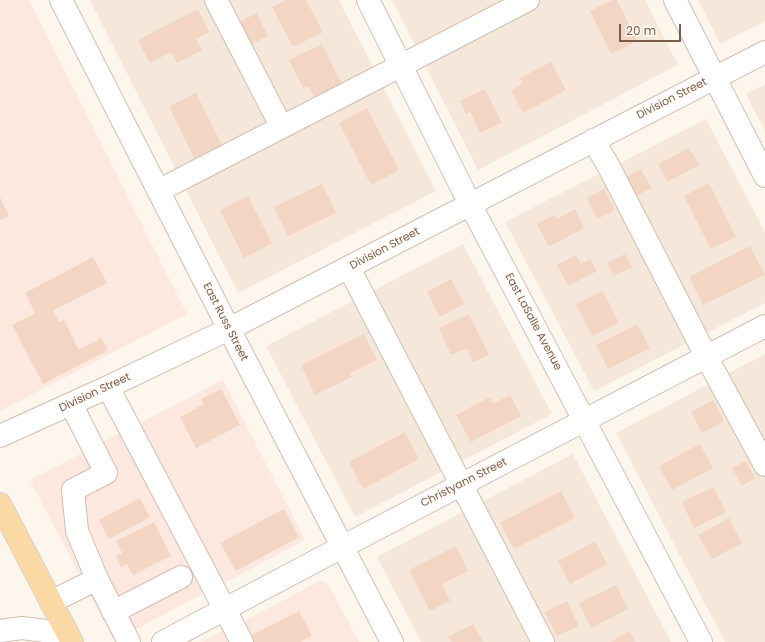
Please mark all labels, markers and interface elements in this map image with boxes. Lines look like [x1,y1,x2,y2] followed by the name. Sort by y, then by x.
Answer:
[621,16,683,42] scale bar
[626,22,656,39] text: 20 m
[635,76,709,122] street label: Division Street
[348,225,422,273] street label: Division Street
[502,271,564,373] street label: East LaSalle Avenue
[200,281,250,363] street label: East Russ Street
[57,371,133,415] street label: Division Street
[419,456,509,510] street label: Christyann Street

